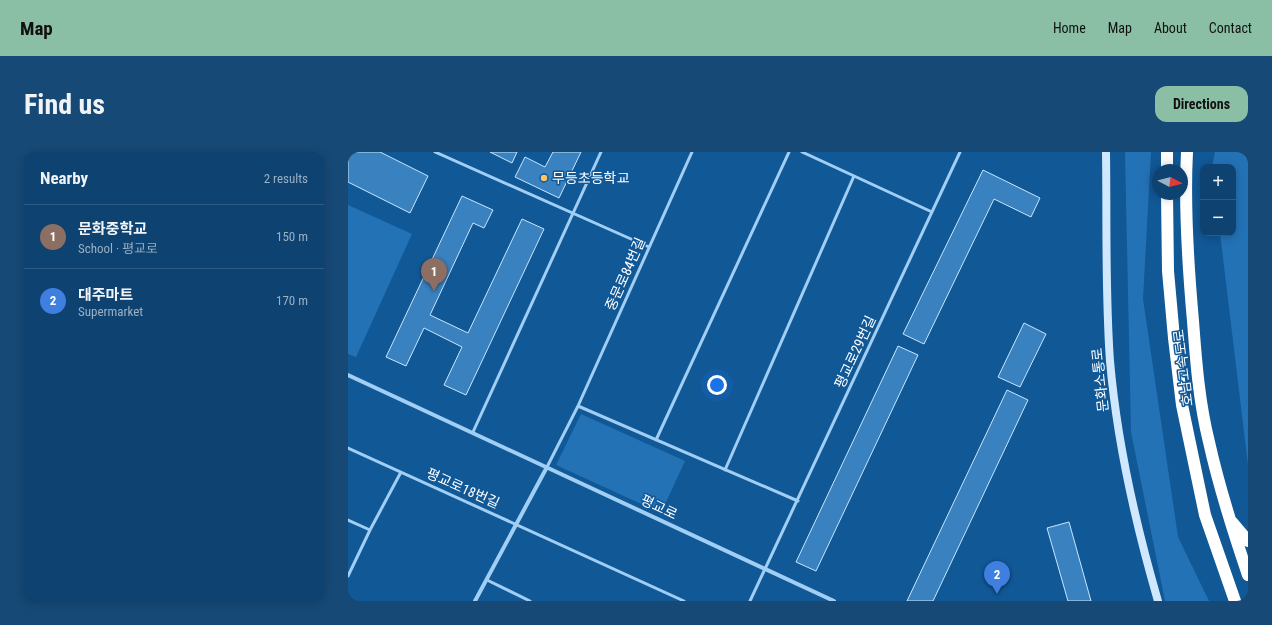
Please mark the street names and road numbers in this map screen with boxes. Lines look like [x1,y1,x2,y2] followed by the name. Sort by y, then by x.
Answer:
[602,235,648,313] street label: 중문로84번길
[831,313,879,391] street label: 평교로29번길
[1170,329,1196,407] street label: 호남고속도로
[1089,347,1111,413] street label: 문화소통로
[424,465,502,511] street label: 평교로18번길
[638,492,680,522] street label: 평교로

